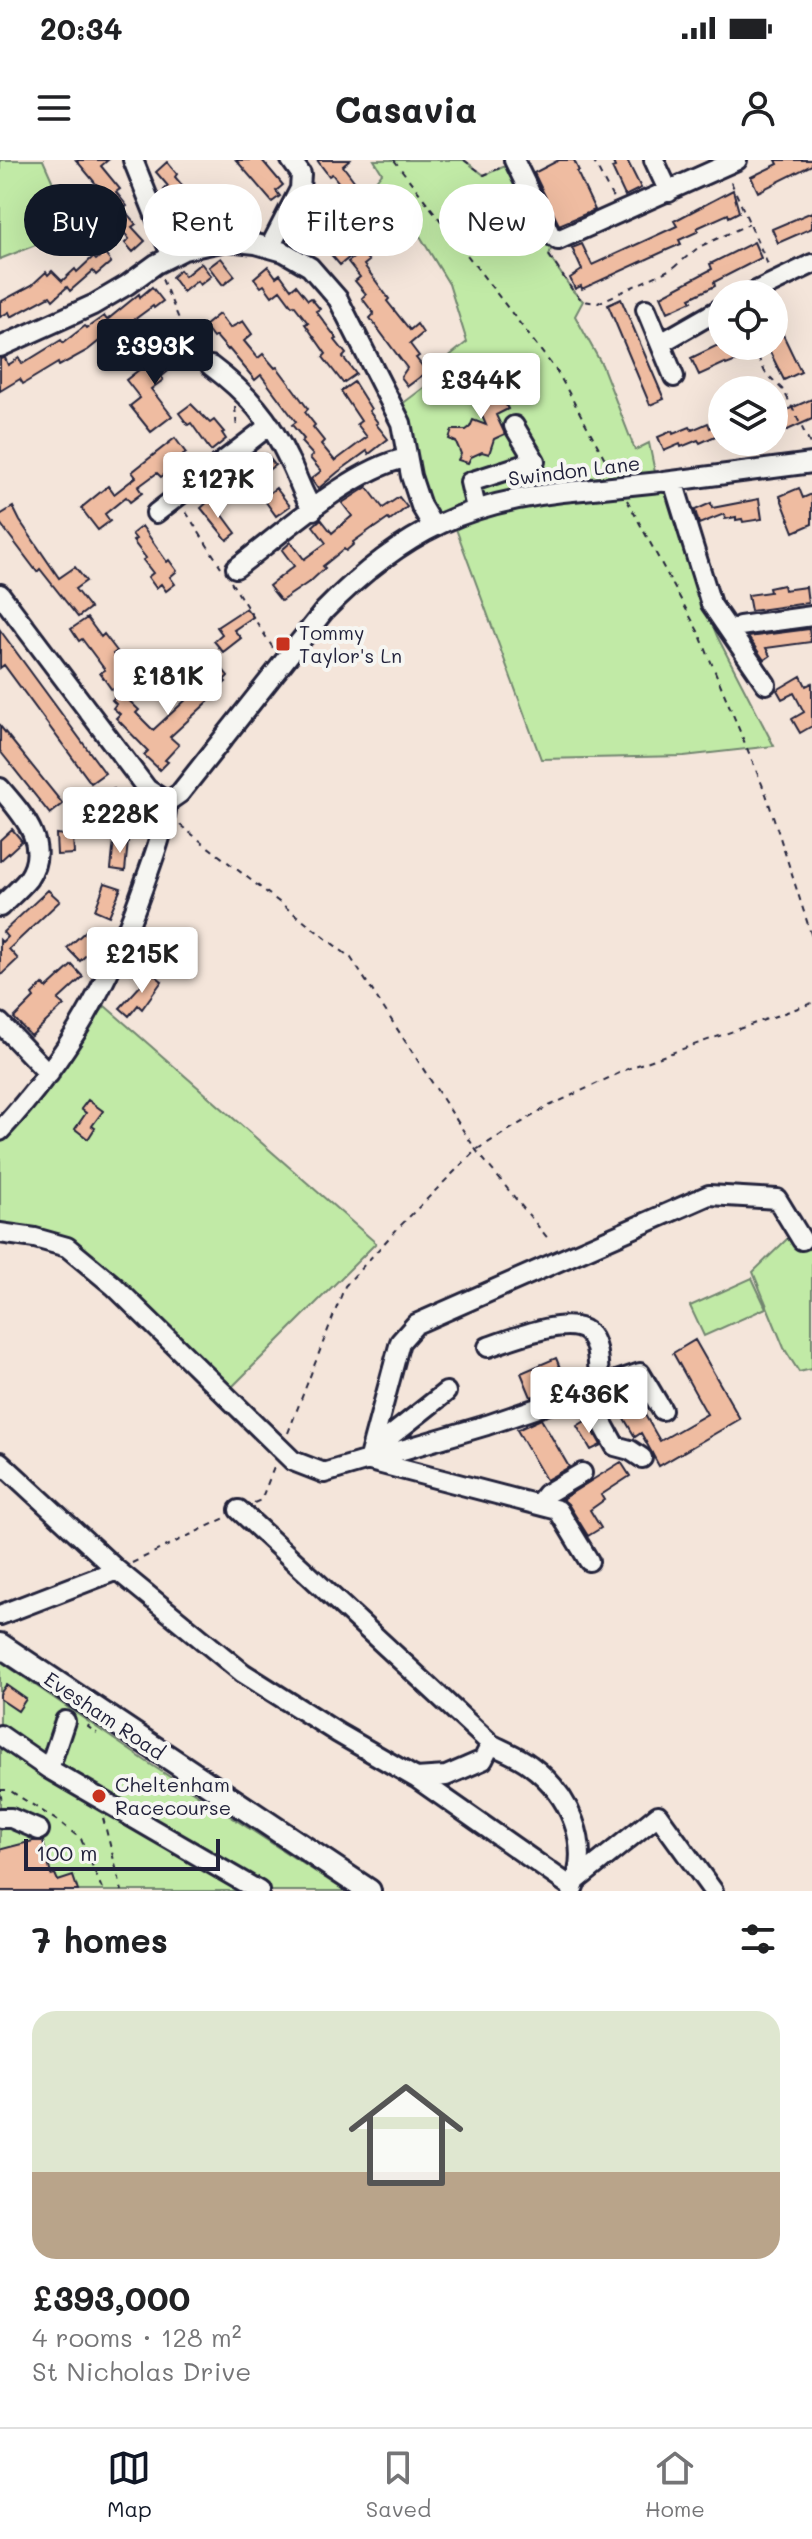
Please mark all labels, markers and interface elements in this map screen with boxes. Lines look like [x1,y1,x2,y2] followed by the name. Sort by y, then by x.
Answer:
[40,8,123,48] text: 20:34
[335,85,477,132] text: Casavia
[32,86,76,130] icon: menu
[736,86,780,130] icon: person
[24,184,127,256] chip: Buy
[143,184,262,256] chip: Rent
[278,184,423,256] chip: Filters
[439,184,555,256] chip: New
[708,280,788,456] map controls
[708,280,788,360] button: locate
[99,319,211,387] pin: £393K
[115,328,195,362] text: £393K
[425,353,537,421] pin: £344K
[440,362,522,396] text: £344K
[708,376,788,456] button: layers
[507,449,641,491] street label: Swindon Lane
[162,452,274,520] pin: £127K
[181,461,255,495] text: £127K
[299,619,402,668] place label: Tommy Taylor's Ln
[274,635,292,653] marker: Tommy Taylor's Ln
[112,649,224,717] pin: £181K
[132,658,204,692] text: £181K
[64,787,176,855] pin: £228K
[81,796,159,830] text: £228K
[86,927,198,995] pin: £215K
[105,936,179,970] text: £215K
[533,1367,645,1435] pin: £436K
[548,1376,630,1410] text: £436K
[40,1665,170,1765] street label: Evesham Road
[115,1771,231,1820] place label: Cheltenham Racecourse
[90,1787,108,1805] marker: Cheltenham Racecourse
[24,1835,220,1871] scale bar
[36,1838,98,1867] text: 100 m
[32,1917,168,1962] text: 7 homes
[736,1917,780,1961] icon: filters
[334,2063,478,2207] icon: home
[32,2275,190,2320] text: £393,000
[32,2320,242,2354] text: 4 rooms · 128 m²
[32,2354,251,2388] text: St Nicholas Drive
[107,2446,152,2523] tab: Map
[366,2446,431,2523] tab: Saved
[645,2446,705,2523] tab: Home

